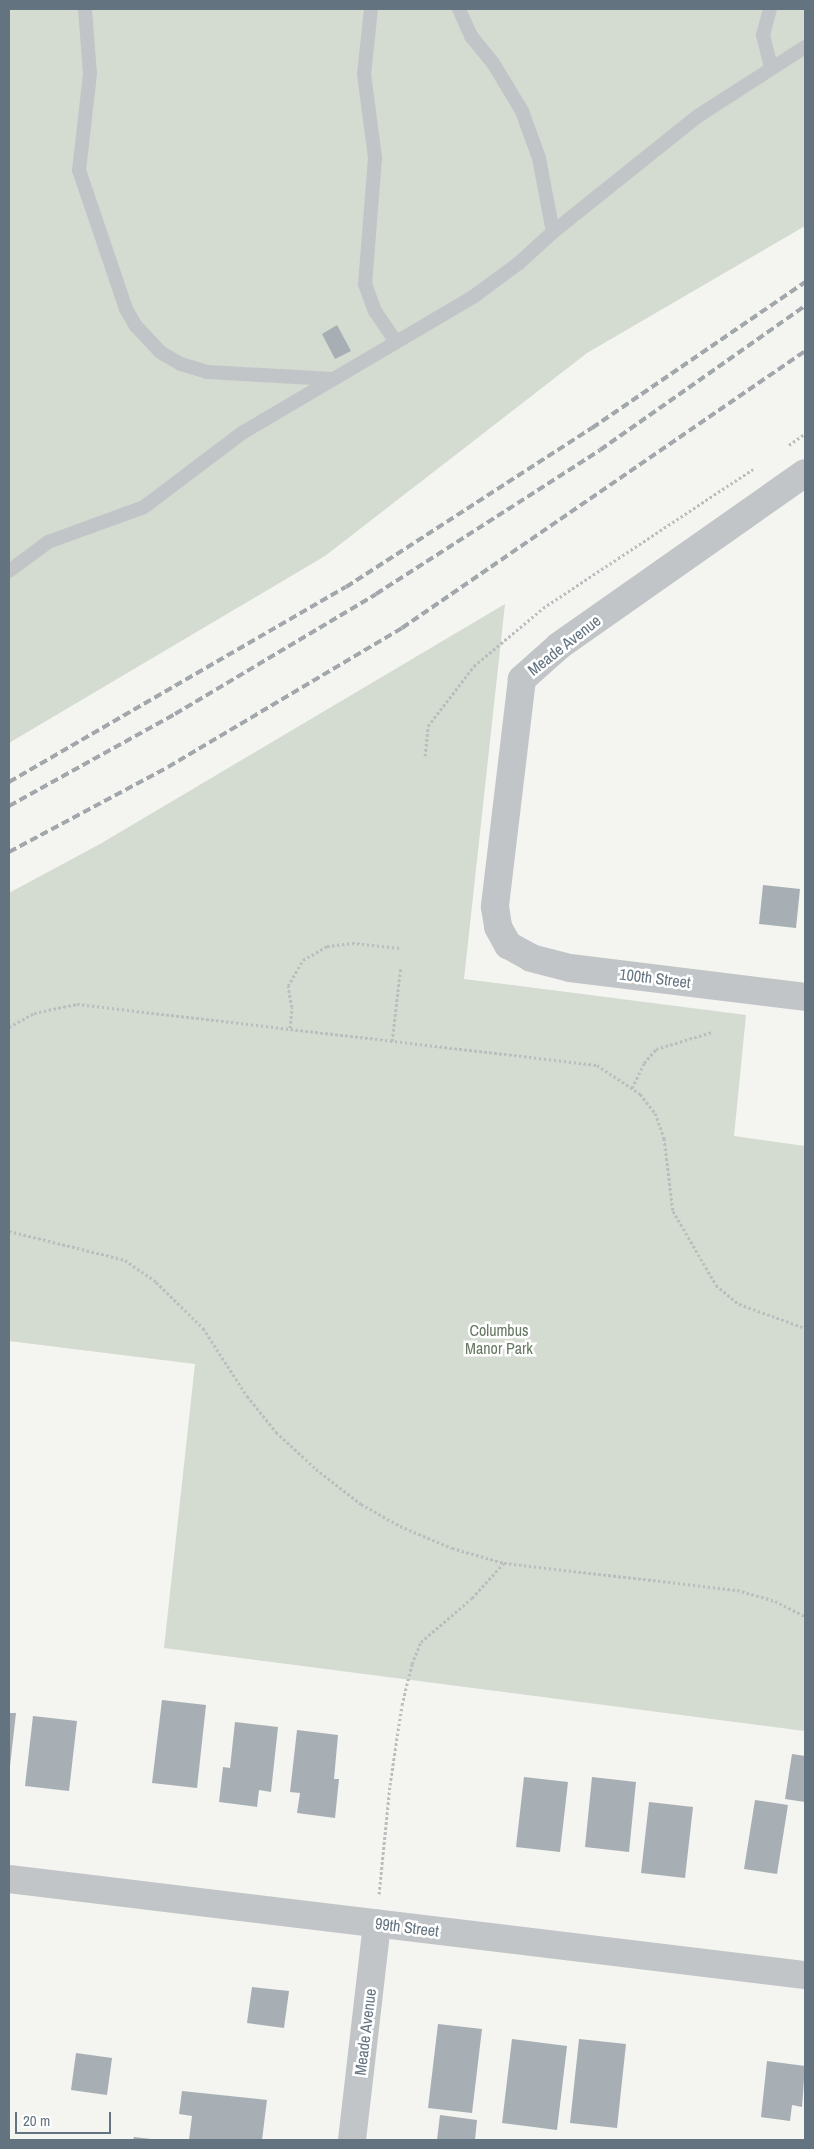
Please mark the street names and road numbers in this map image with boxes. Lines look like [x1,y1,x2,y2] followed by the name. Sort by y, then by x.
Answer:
[523,610,605,680] street label: Meade Avenue
[618,964,692,992] street label: 100th Street
[374,1914,440,1940] street label: 99th Street
[350,1987,380,2077] street label: Meade Avenue

